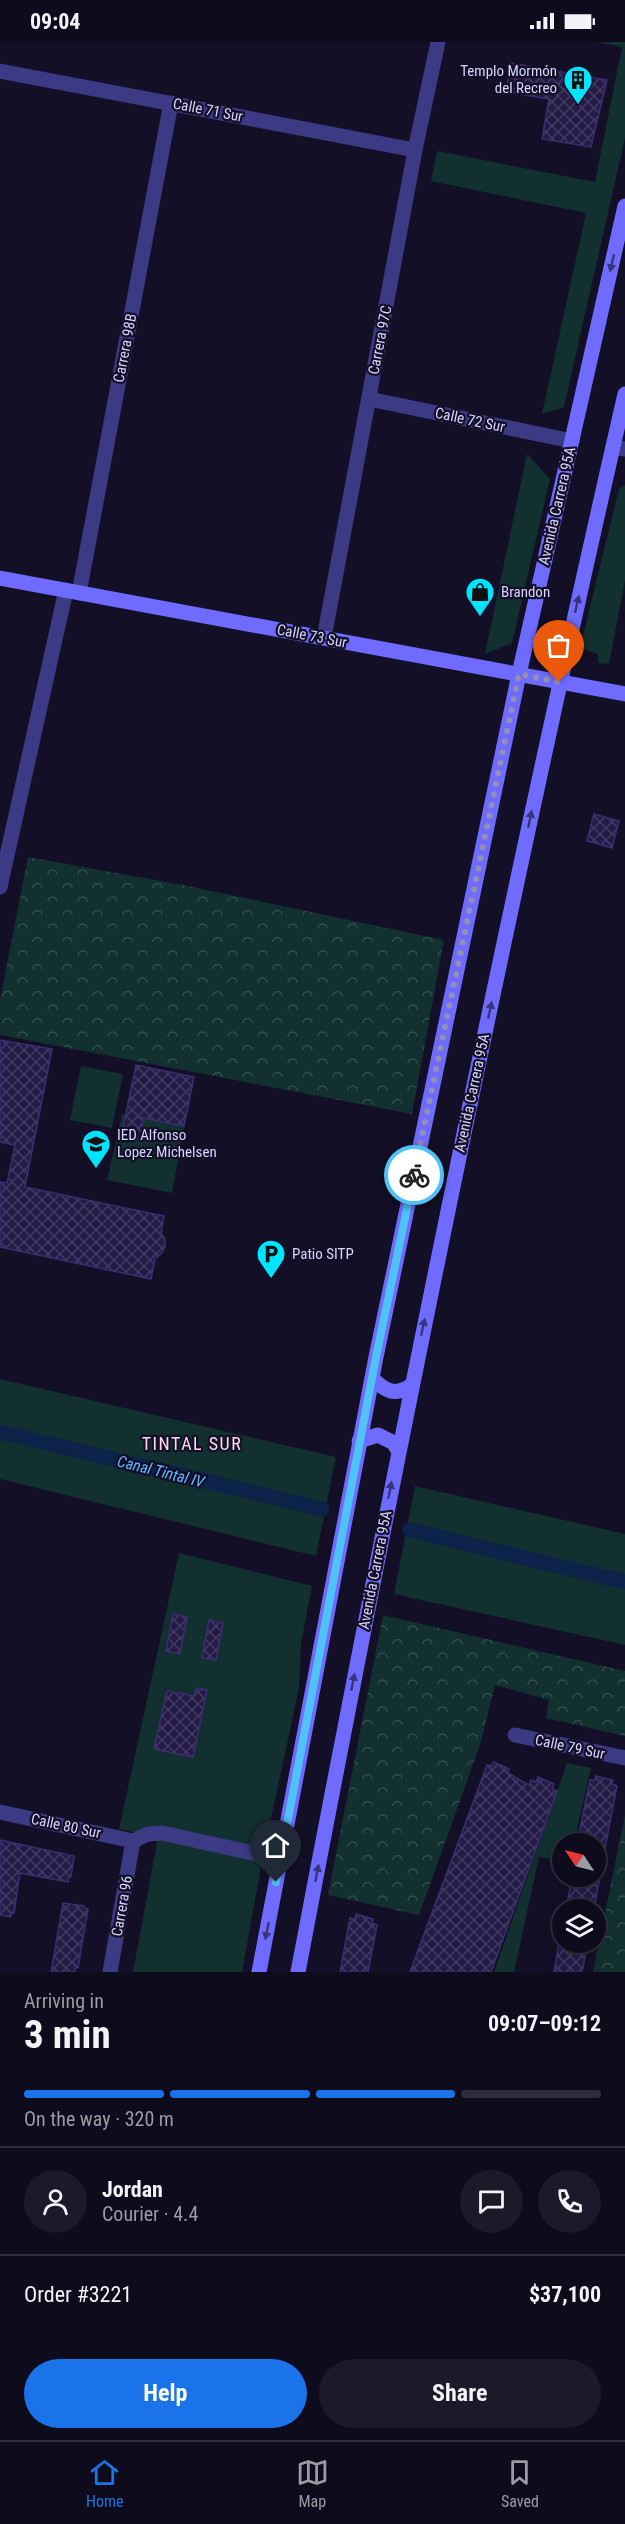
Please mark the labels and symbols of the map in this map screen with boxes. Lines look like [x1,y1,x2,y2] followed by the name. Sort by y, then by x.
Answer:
[460,62,557,97] place label: Templo Mormón del Recreo
[562,64,594,106] building icon: Templo Mormón del Recreo
[171,94,245,126] street label: Calle 71 Sur
[607,254,616,273] one-way arrow
[364,304,396,376] street label: Carrera 97C
[110,312,140,384] street label: Carrera 98B
[433,404,507,436] street label: Calle 72 Sur
[535,445,579,567] street label: Avenida Carrera 95A
[464,576,496,618] shop icon: Brandon
[501,583,550,601] place label: Brandon
[572,595,582,613] one-way arrow
[275,620,349,652] street label: Calle 73 Sur
[533,620,584,682] pin
[526,809,535,828] one-way arrow
[486,1000,495,1019] one-way arrow
[451,1032,493,1154] street label: Avenida Carrera 95A
[117,1126,217,1161] place label: IED Alfonso Lopez Michelsen
[80,1128,112,1170] school or university icon: IED Alfonso Lopez Michelsen
[384,1145,444,1205] courier
[255,1238,287,1280] parking icon: Patio SITP
[292,1245,354,1263] place label: Patio SITP
[419,1318,429,1337] one-way arrow
[142,1433,242,1454] district label: TINTAL SUR
[115,1451,208,1492] water label: Canal Tintal IV
[386,1481,395,1500] one-way arrow
[355,1509,395,1631] street label: Avenida Carrera 95A
[349,1672,358,1691] one-way arrow
[533,1731,607,1763] street label: Calle 79 Sur
[29,1810,103,1842] street label: Calle 80 Sur
[250,1820,301,1882] pin
[552,1833,606,1887] north arrow
[313,1864,322,1883] one-way arrow
[108,1874,136,1938] street label: Carrera 96
[262,1922,271,1941] one-way arrow

